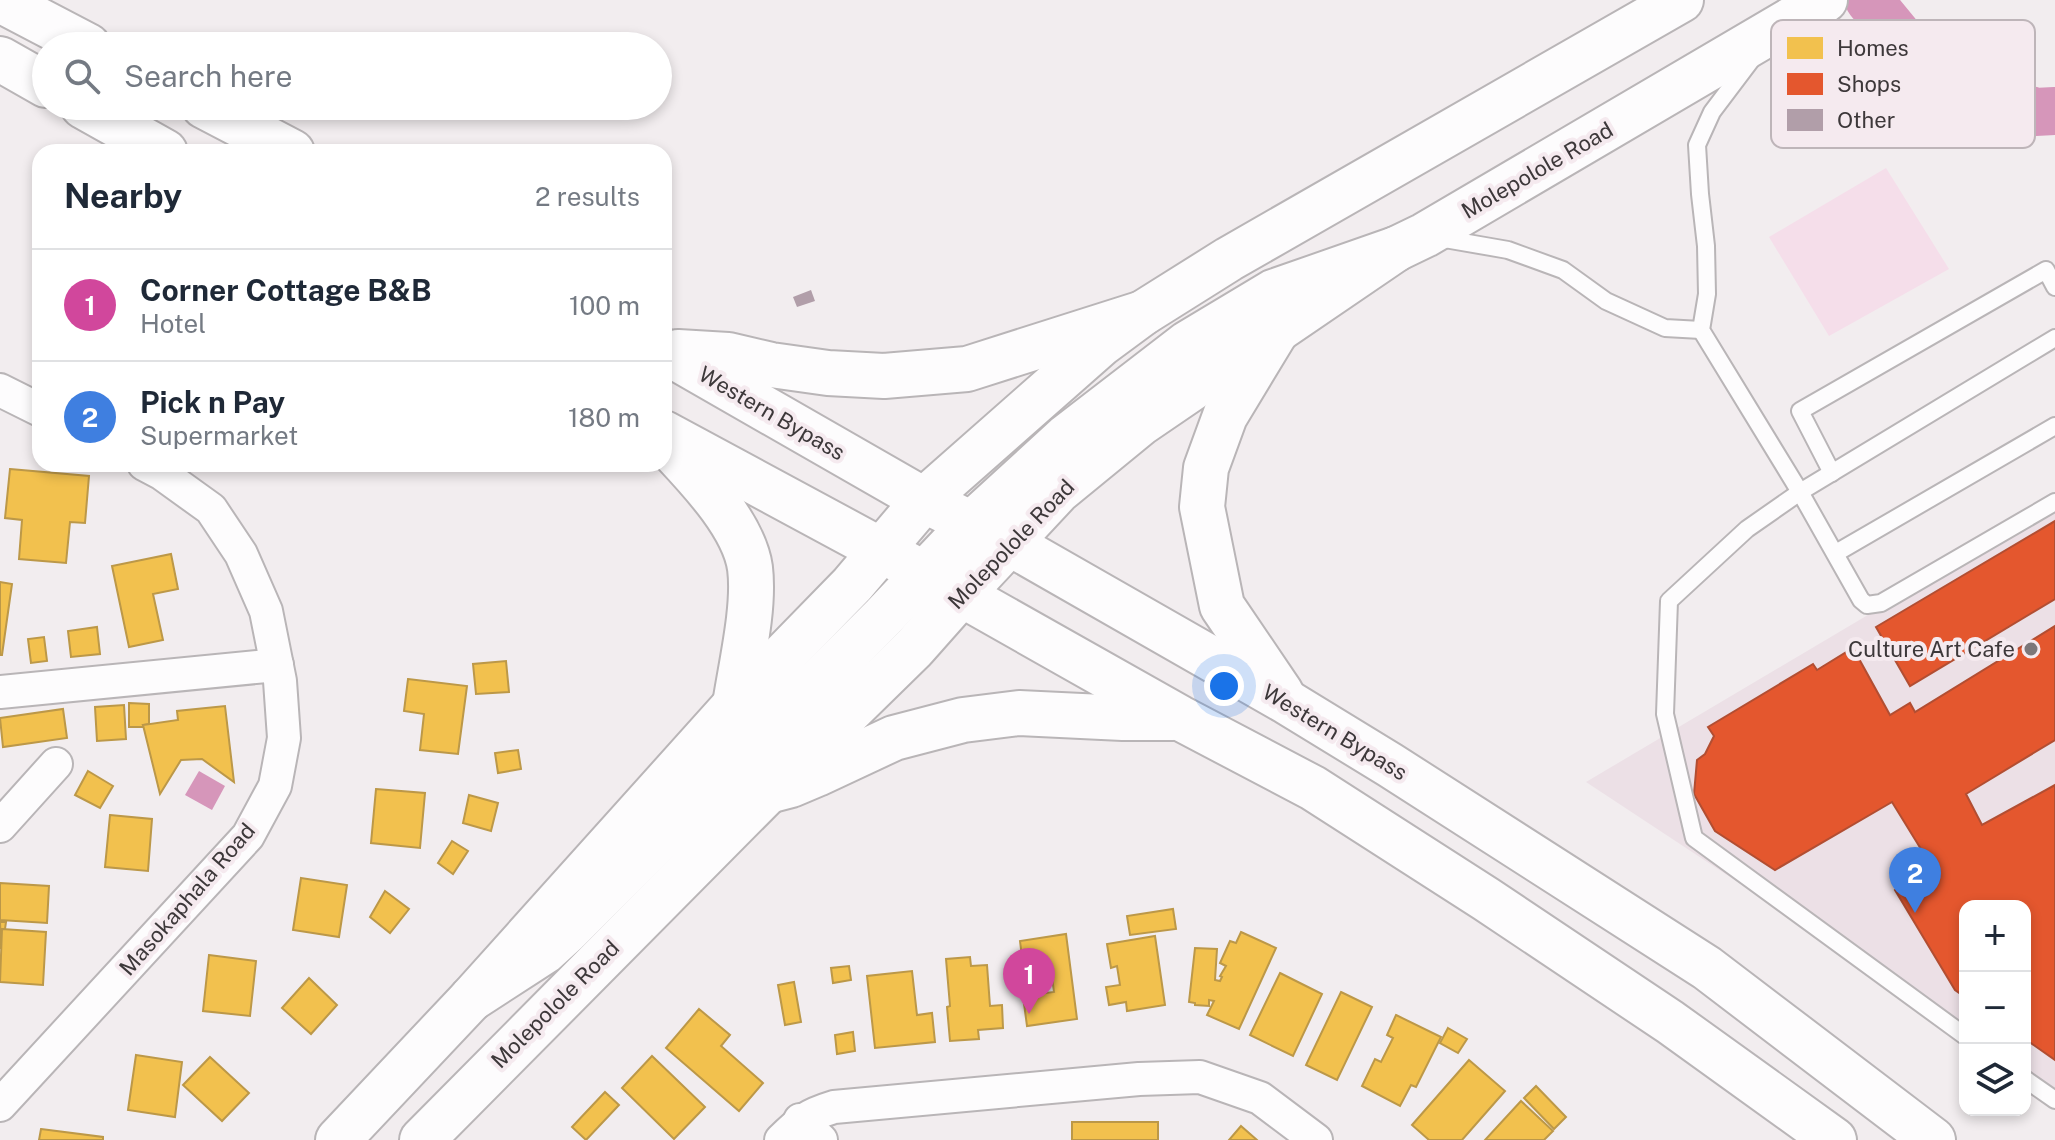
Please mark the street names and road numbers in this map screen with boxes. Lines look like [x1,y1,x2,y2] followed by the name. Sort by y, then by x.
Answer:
[1457,116,1617,224] street label: Molepolole Road
[694,361,850,465] street label: Western Bypass
[942,474,1080,614] street label: Molepolole Road
[1258,679,1412,785] street label: Western Bypass
[114,818,260,980] street label: Masokaphala Road
[486,935,624,1073] street label: Molepolole Road

